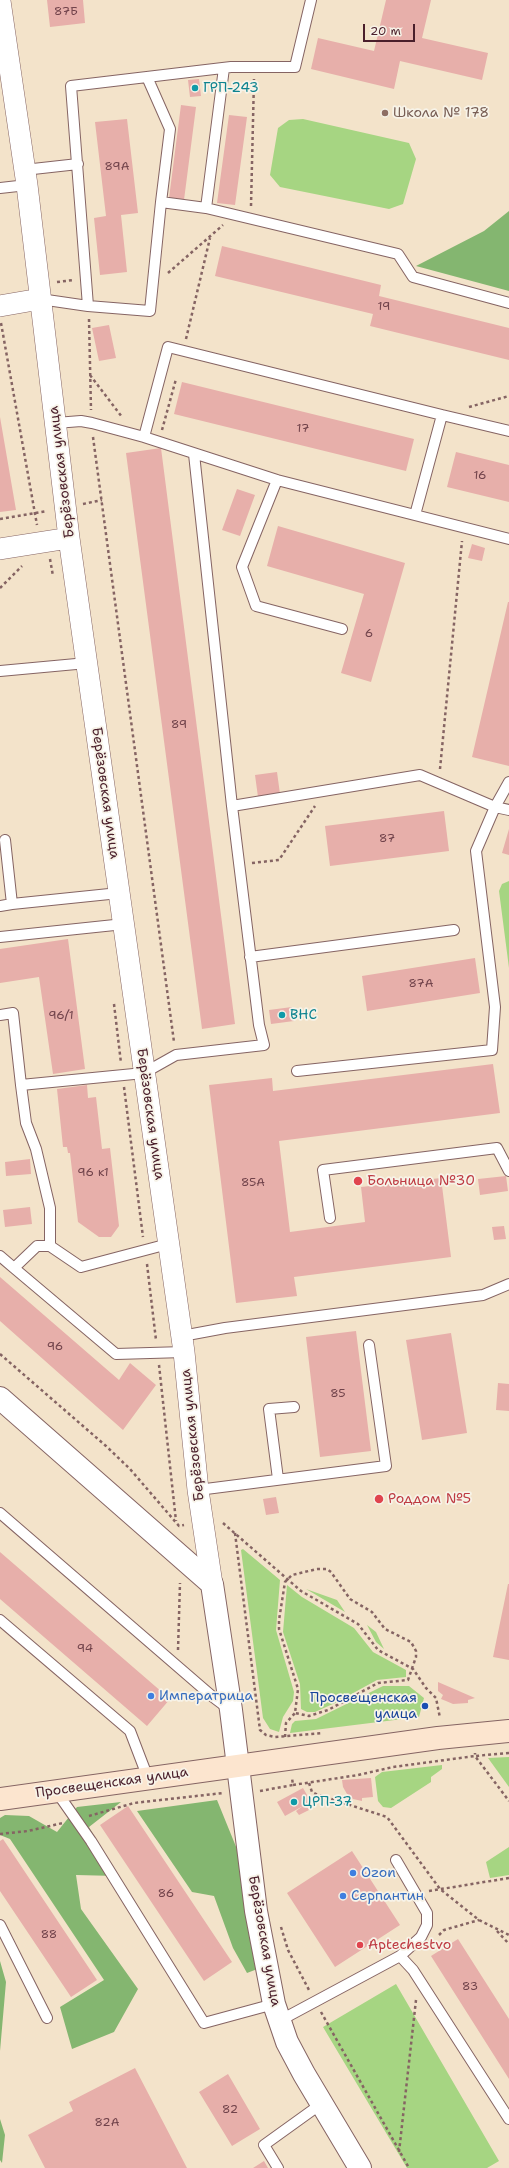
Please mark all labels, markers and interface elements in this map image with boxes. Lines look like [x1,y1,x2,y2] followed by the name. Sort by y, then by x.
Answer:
[54,5,78,19] house number: 87Б
[365,16,417,42] scale bar
[370,23,401,39] text: 20 m
[203,80,259,96] place label: ГРП-243
[190,83,200,93] marker: ГРП-243
[393,105,489,121] place label: Школа № 178
[380,108,390,118] marker: Школа № 178
[105,160,129,174] house number: 89А
[378,300,390,314] house number: 19
[46,405,78,539] street label: Берёзовская улица
[297,422,309,436] house number: 17
[473,469,487,483] house number: 16
[365,627,373,641] house number: 6
[171,718,187,732] house number: 89
[87,726,123,860] street label: Берёзовская улица
[379,832,395,846] house number: 87
[409,977,433,991] house number: 87А
[290,1007,317,1023] place label: ВНС
[48,1009,74,1023] house number: 96/1
[277,1010,287,1020] marker: ВНС
[132,1047,168,1181] street label: Берёзовская улица
[77,1166,109,1180] house number: 96 к1
[367,1173,475,1189] place label: Больница №30
[352,1175,364,1187] marker: Больница №30
[241,1176,265,1190] house number: 85А
[47,1340,63,1354] house number: 96
[178,1368,208,1502] street label: Берёзовская улица
[330,1387,346,1401] house number: 85
[388,1491,471,1507] place label: Роддом №5
[373,1493,385,1505] marker: Роддом №5
[77,1642,93,1656] house number: 94
[159,1688,253,1704] place label: Императрица
[310,1690,417,1722] place label: Просвещенская улица
[146,1691,156,1701] marker: Императрица
[420,1701,430,1711] marker: Просвещенская улица
[35,1764,189,1802] street label: Просвещенская улица
[302,1794,352,1810] place label: ЦРП-37
[289,1797,299,1807] marker: ЦРП-37
[361,1865,396,1881] place label: Ozon
[348,1868,358,1878] marker: Ozon
[244,1874,284,2008] street label: Берёзовская улица
[158,1887,174,1901] house number: 86
[351,1888,424,1904] place label: Серпантин
[338,1891,348,1901] marker: Серпантин
[41,1928,57,1942] house number: 88
[368,1937,451,1953] place label: Aptechestvo
[355,1940,365,1950] marker: Aptechestvo
[462,1980,478,1994] house number: 83
[222,2103,238,2117] house number: 82
[95,2116,119,2130] house number: 82А

